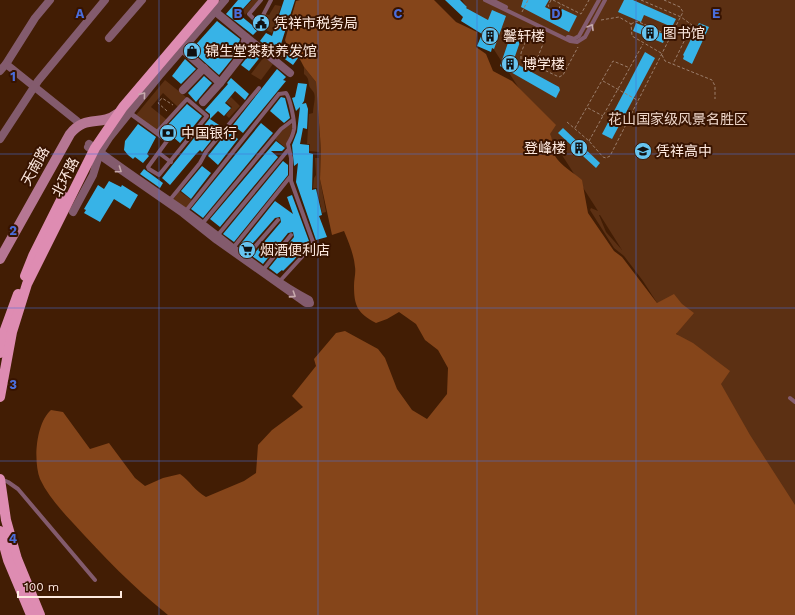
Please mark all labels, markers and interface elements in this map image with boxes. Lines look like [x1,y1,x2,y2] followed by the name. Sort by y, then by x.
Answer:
[76,6,85,21] text: A
[234,6,243,21] text: B
[394,6,403,21] text: C
[551,6,561,21] text: D
[712,6,720,21] text: E
[251,13,271,33] public building icon: 凭祥市税务局
[274,15,358,31] place label: 凭祥市税务局
[640,23,660,43] building icon: 图书馆
[586,24,593,31] one-way arrow
[663,25,705,41] place label: 图书馆
[480,26,500,46] building icon: 馨轩楼
[503,28,545,44] place label: 馨轩楼
[182,41,202,61] shop icon: 锦生堂茶麸养发馆
[205,43,317,59] place label: 锦生堂茶麸养发馆
[500,54,520,74] building icon: 博学楼
[523,56,565,72] place label: 博学楼
[10,69,16,84] text: 1
[138,93,145,100] one-way arrow
[608,111,748,127] park label: 花山国家级风景名胜区
[158,123,178,143] bank icon: 中国银行
[181,125,237,141] place label: 中国银行
[569,138,589,158] building icon: 登峰楼
[524,140,566,156] place label: 登峰楼
[633,141,653,161] school or university icon: 凭祥高中
[656,143,712,159] place label: 凭祥高中
[18,144,52,188] street label: 天南路
[48,155,82,199] street label: 北环路
[115,165,122,172] one-way arrow
[9,223,17,238] text: 2
[237,240,257,260] supermarket icon: 烟酒便利店
[260,242,330,258] place label: 烟酒便利店
[289,290,296,298] one-way arrow
[9,377,17,392] text: 3
[9,531,18,546] text: 4
[18,573,121,599] scale bar
[24,580,59,594] text: 100 m

